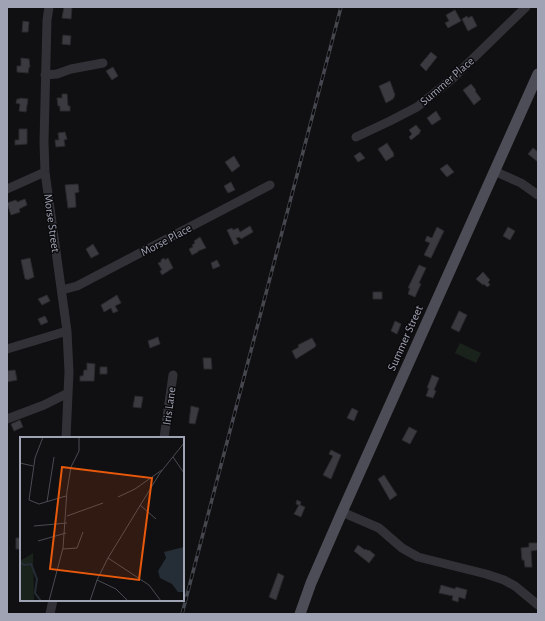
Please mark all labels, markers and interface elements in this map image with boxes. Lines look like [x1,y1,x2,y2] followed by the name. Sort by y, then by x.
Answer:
[418,54,476,108] street label: Summer Place
[42,193,62,253] street label: Morse Street
[139,222,193,258] street label: Morse Place
[385,303,425,373] street label: Summer Street
[160,386,178,426] street label: Iris Lane
[20,437,184,601] inset map

